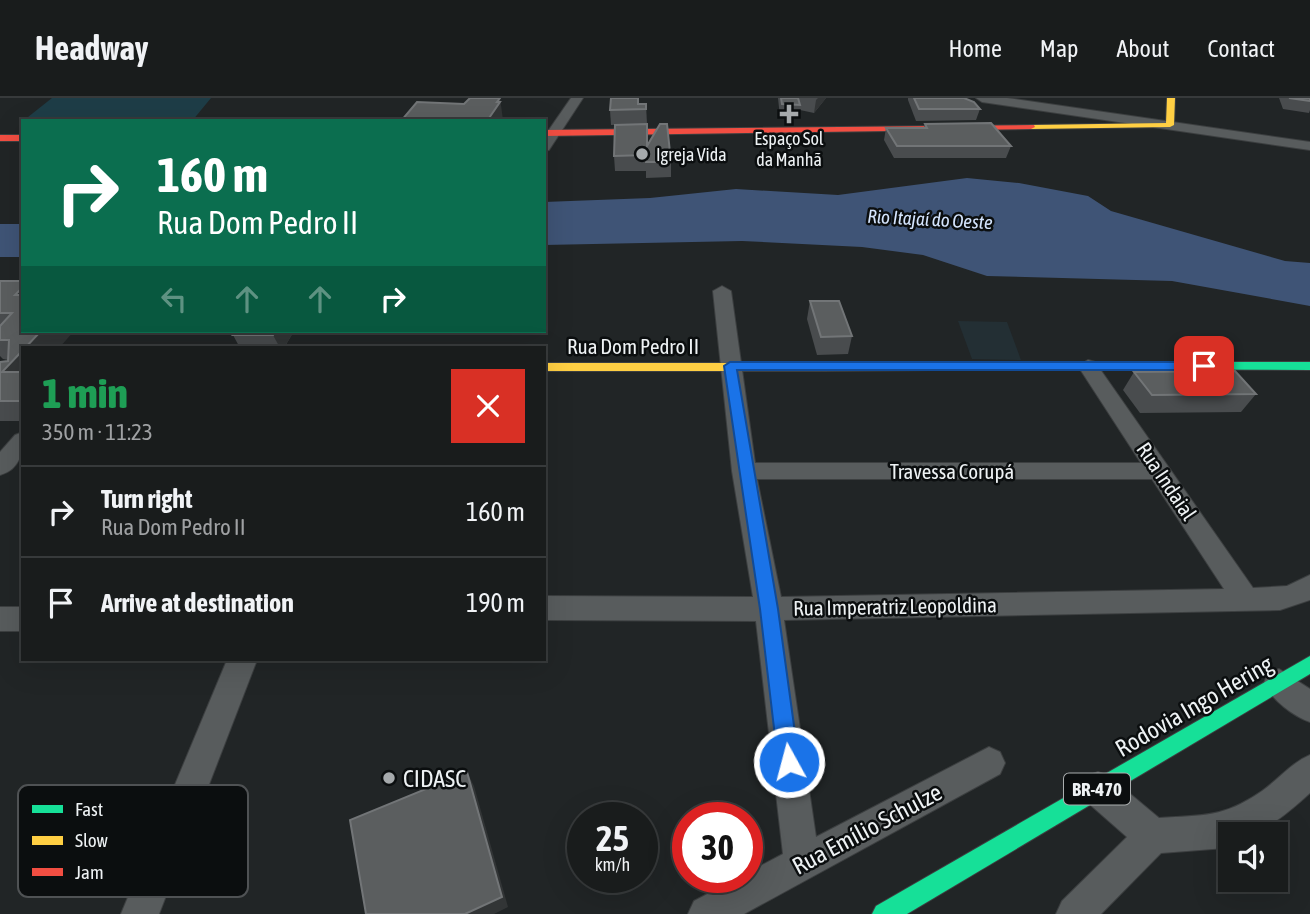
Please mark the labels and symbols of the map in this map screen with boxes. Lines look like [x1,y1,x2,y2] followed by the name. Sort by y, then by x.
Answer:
[779,104,799,124] marker: Espaço Sol da Manhã
[754,128,824,170] place label: Espaço Sol da Manhã
[656,144,727,165] place label: Igreja Vida
[634,146,650,162] marker: Igreja Vida
[867,205,993,233] water label: Rio Itajaí do Oeste
[567,334,699,358] street label: Rua Dom Pedro II
[1174,336,1234,396] pin
[1132,438,1202,525] street label: Rua Indaial
[890,459,1014,483] street label: Travessa Corupá
[793,592,997,620] street label: Rua Imperatriz Leopoldina
[1111,650,1278,762] street label: Rodovia Ingo Hering
[752,725,826,799] position arrow
[403,765,466,792] place label: CIDASC
[381,770,397,786] marker: CIDASC
[1064,774,1130,804] road number: BR-470
[788,778,946,880] street label: Rua Emílio Schulze
[18,785,248,897] legend
[75,798,103,820] text: Fast
[672,802,763,893] speed limit sign: 30
[75,829,109,851] text: Slow
[75,861,104,883] text: Jam

